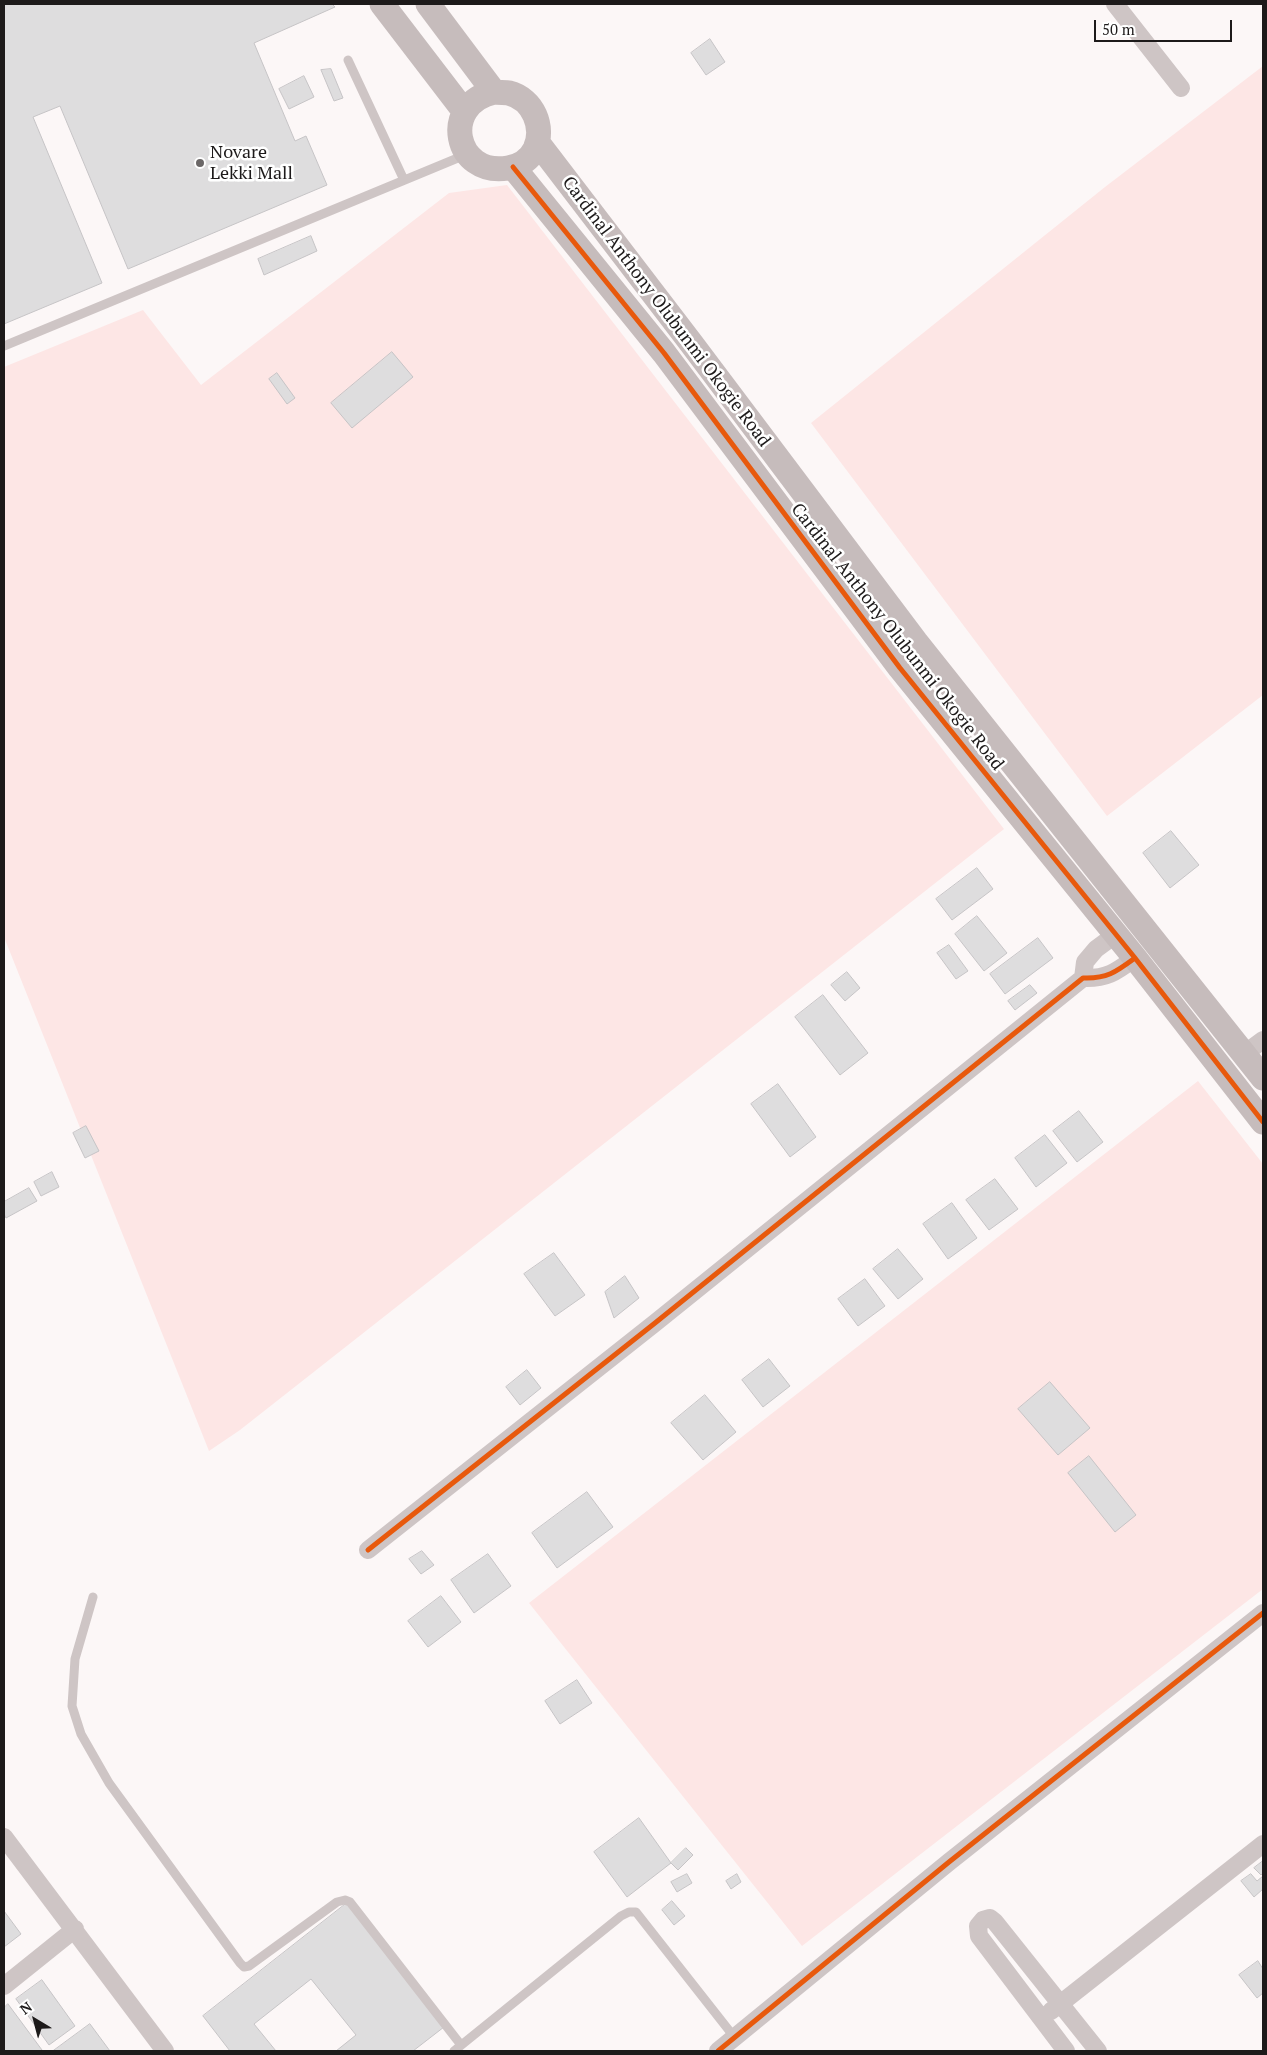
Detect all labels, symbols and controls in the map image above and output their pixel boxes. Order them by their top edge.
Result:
scale bar [1097,10,1234,42]
text: 50 m [1102,19,1135,39]
place label: Novare Lekki Mall [210,142,293,184]
marker: Novare Lekki Mall [194,157,206,169]
street label: Cardinal Anthony Olubunmi Okogie Road [557,173,775,451]
street label: Cardinal Anthony Olubunmi Okogie Road [786,499,1008,775]
north arrow [10,1995,60,2045]
text: N [16,1997,36,2018]

